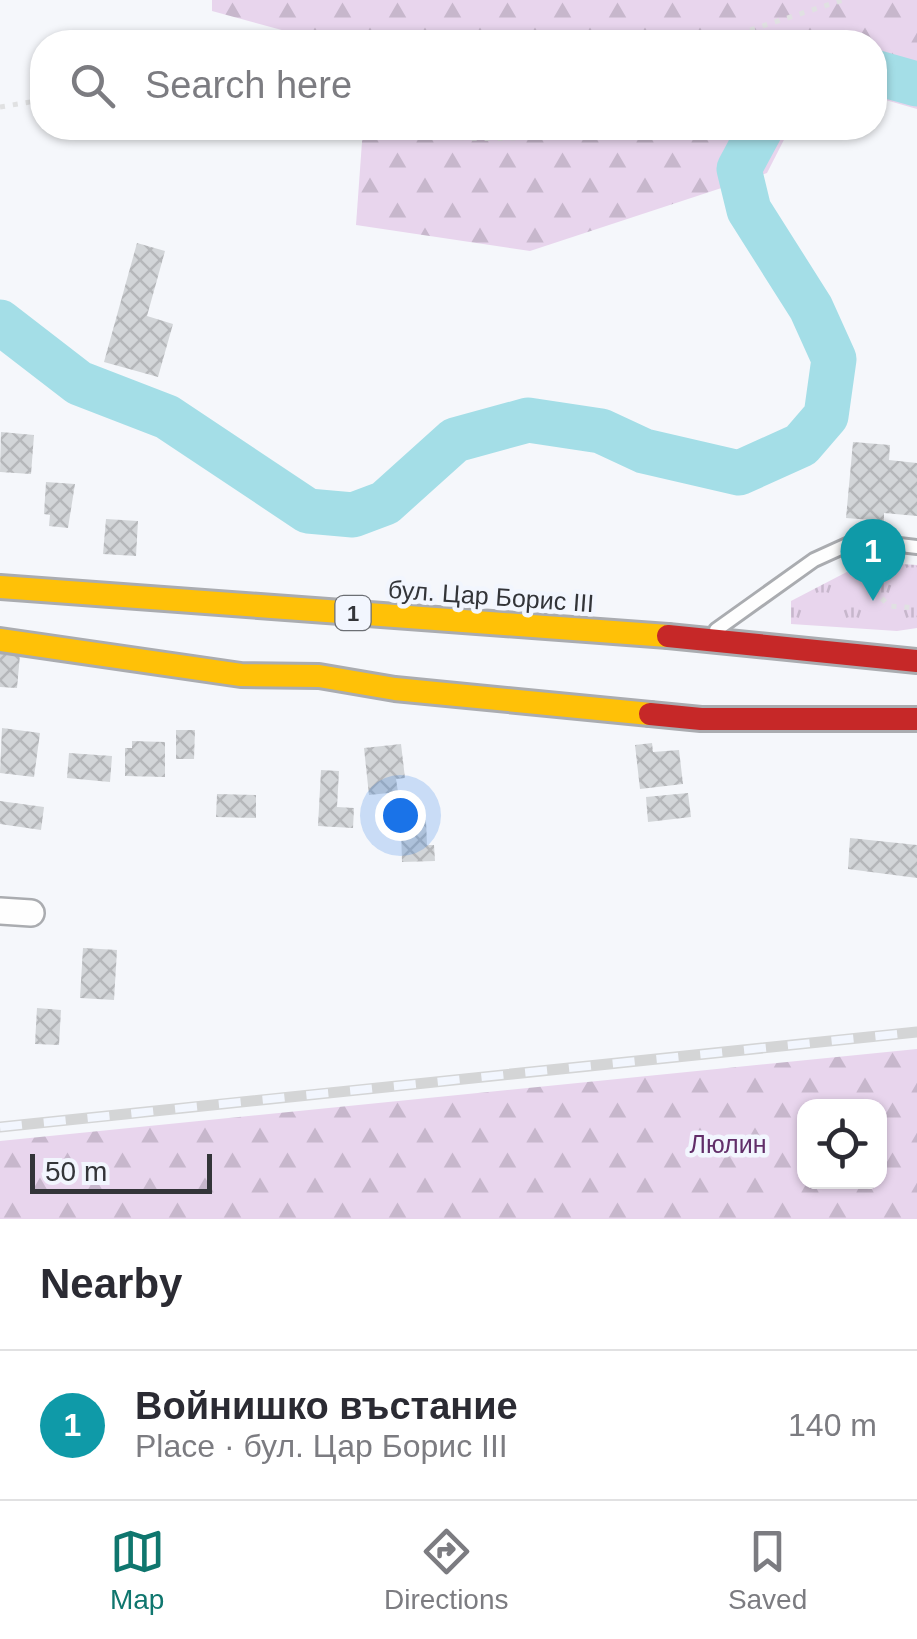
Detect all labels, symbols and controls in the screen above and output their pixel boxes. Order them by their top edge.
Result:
search box [30,30,887,140]
icon: search [65,58,120,113]
text: Search here [145,64,352,106]
pin: 1 [840,518,906,601]
street label: бул. Цар Борис III [387,575,595,617]
road number: 1 [336,596,370,630]
your location [375,790,426,841]
map controls [797,1099,887,1189]
button: locate [797,1099,887,1189]
park label: Люлин [690,1130,766,1158]
scale bar [30,1149,212,1194]
text: 50 m [45,1156,107,1187]
text: Nearby [40,1260,182,1307]
text: Войнишко въстание [135,1385,518,1427]
text: 1 [64,1407,81,1443]
text: 140 m [788,1407,877,1443]
text: Place · бул. Цар Борис III [135,1428,508,1464]
tab: Map [110,1524,165,1616]
tab: Directions [384,1524,509,1616]
tab: Saved [728,1524,807,1616]

